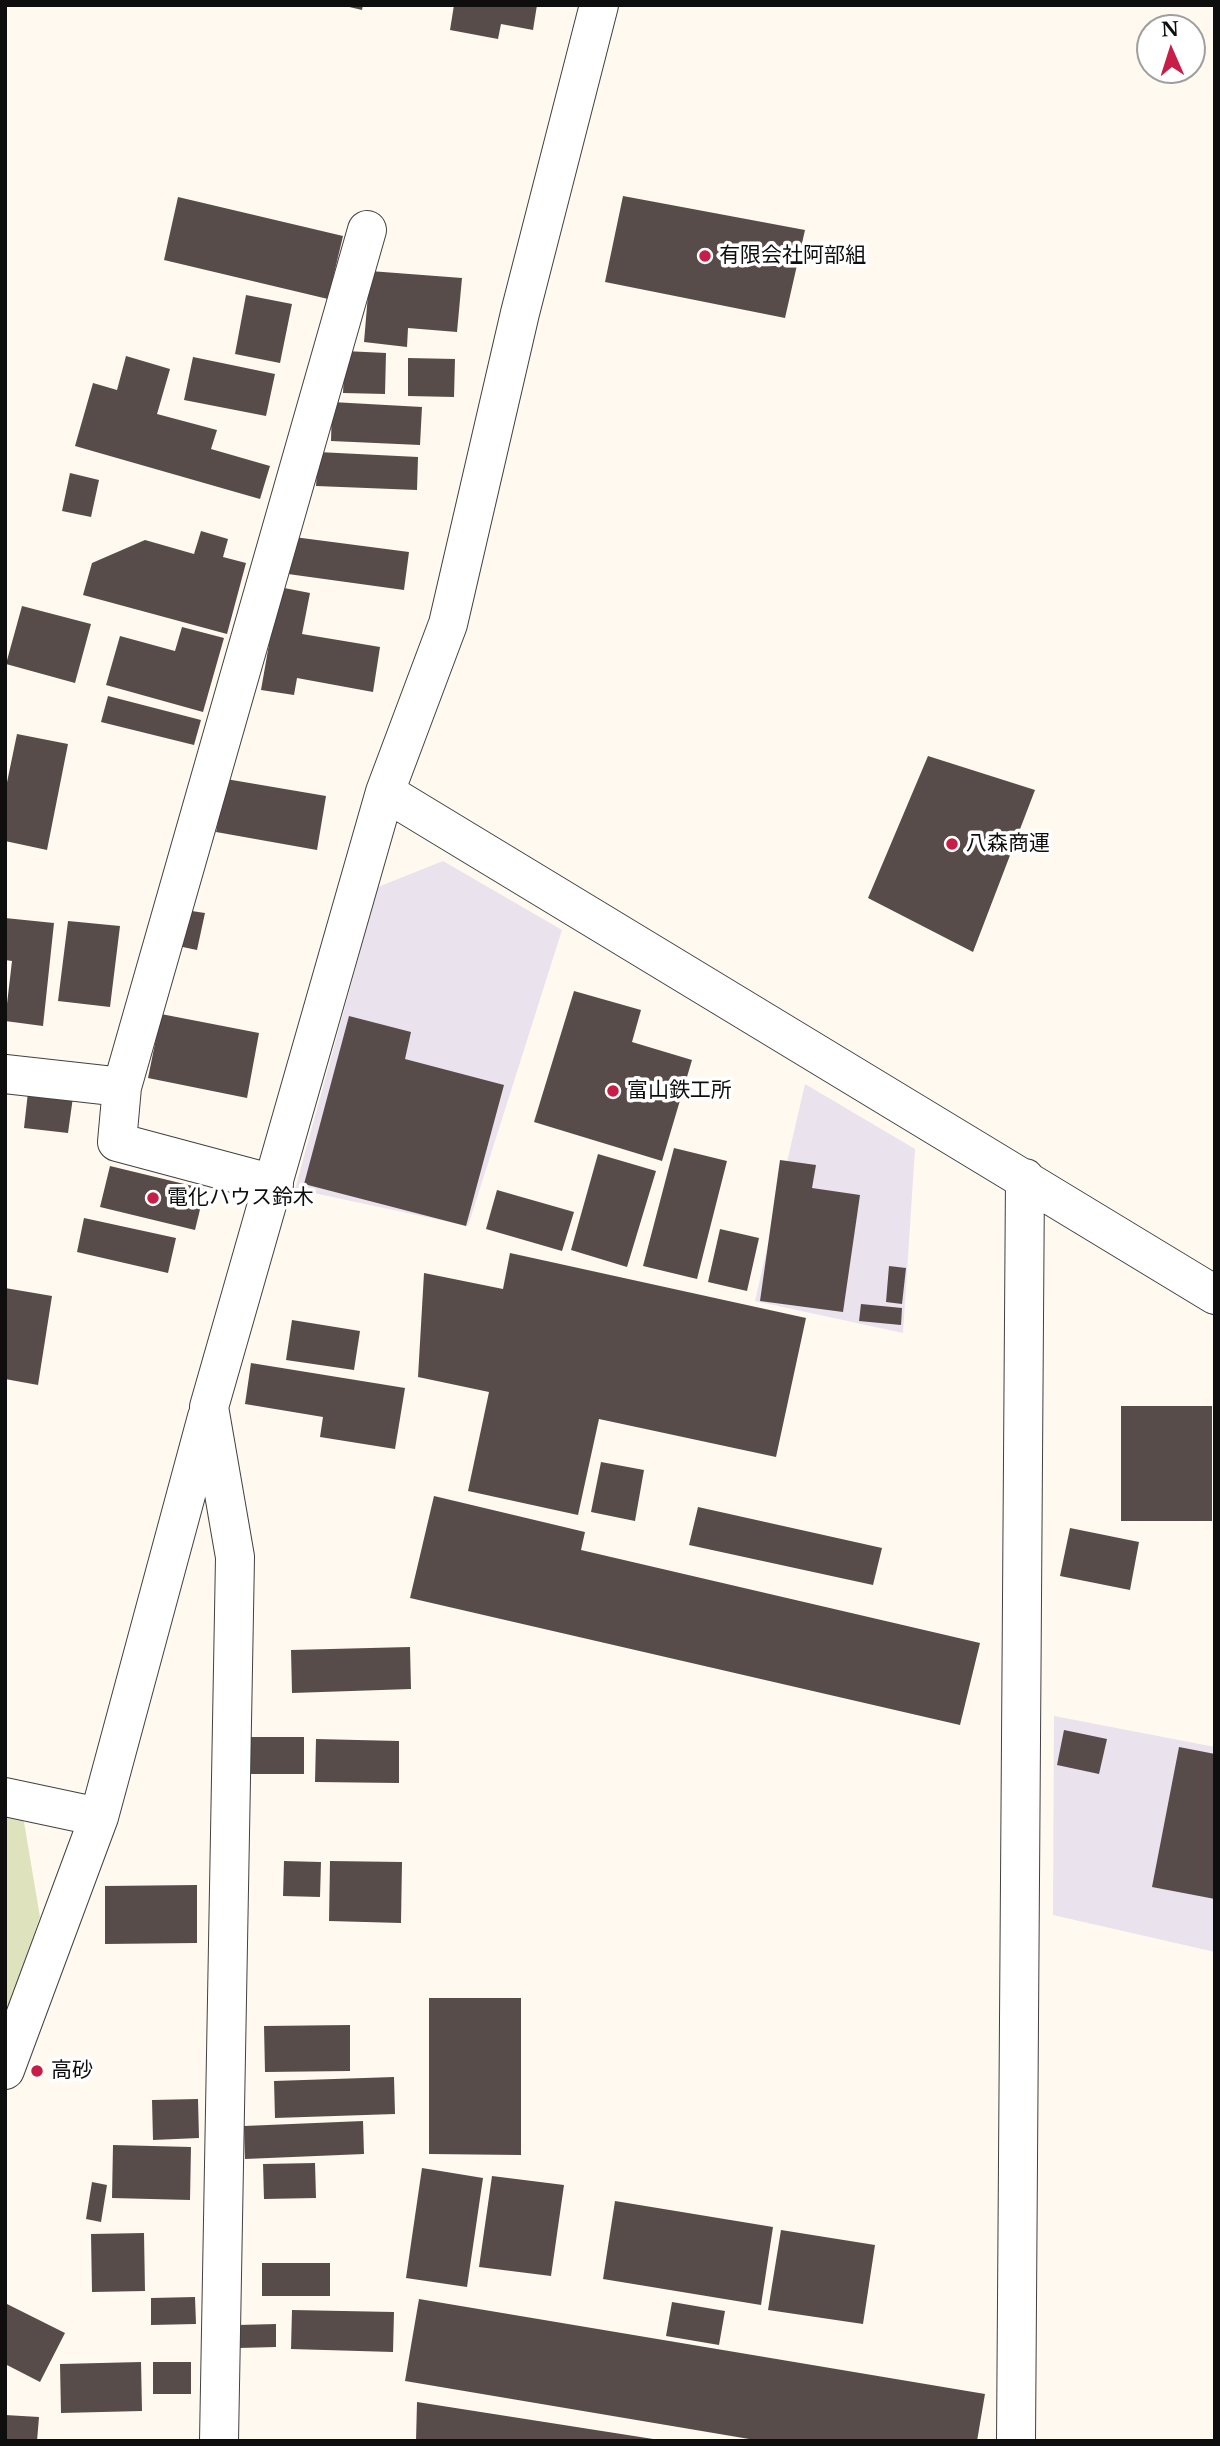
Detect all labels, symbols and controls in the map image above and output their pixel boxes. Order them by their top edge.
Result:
north arrow [1136,14,1206,84]
text: N [1160,18,1180,41]
place label: 有限会社阿部組 [719,243,866,269]
marker: 有限会社阿部組 [697,248,713,264]
place label: 八森商運 [966,831,1050,857]
marker: 八森商運 [944,836,960,852]
place label: 富山鉄工所 [627,1078,732,1104]
marker: 富山鉄工所 [605,1083,621,1099]
place label: 電化ハウス鈴木 [167,1185,314,1211]
marker: 電化ハウス鈴木 [145,1190,161,1206]
place label: 高砂 [51,2058,93,2084]
marker: 高砂 [29,2063,45,2079]

